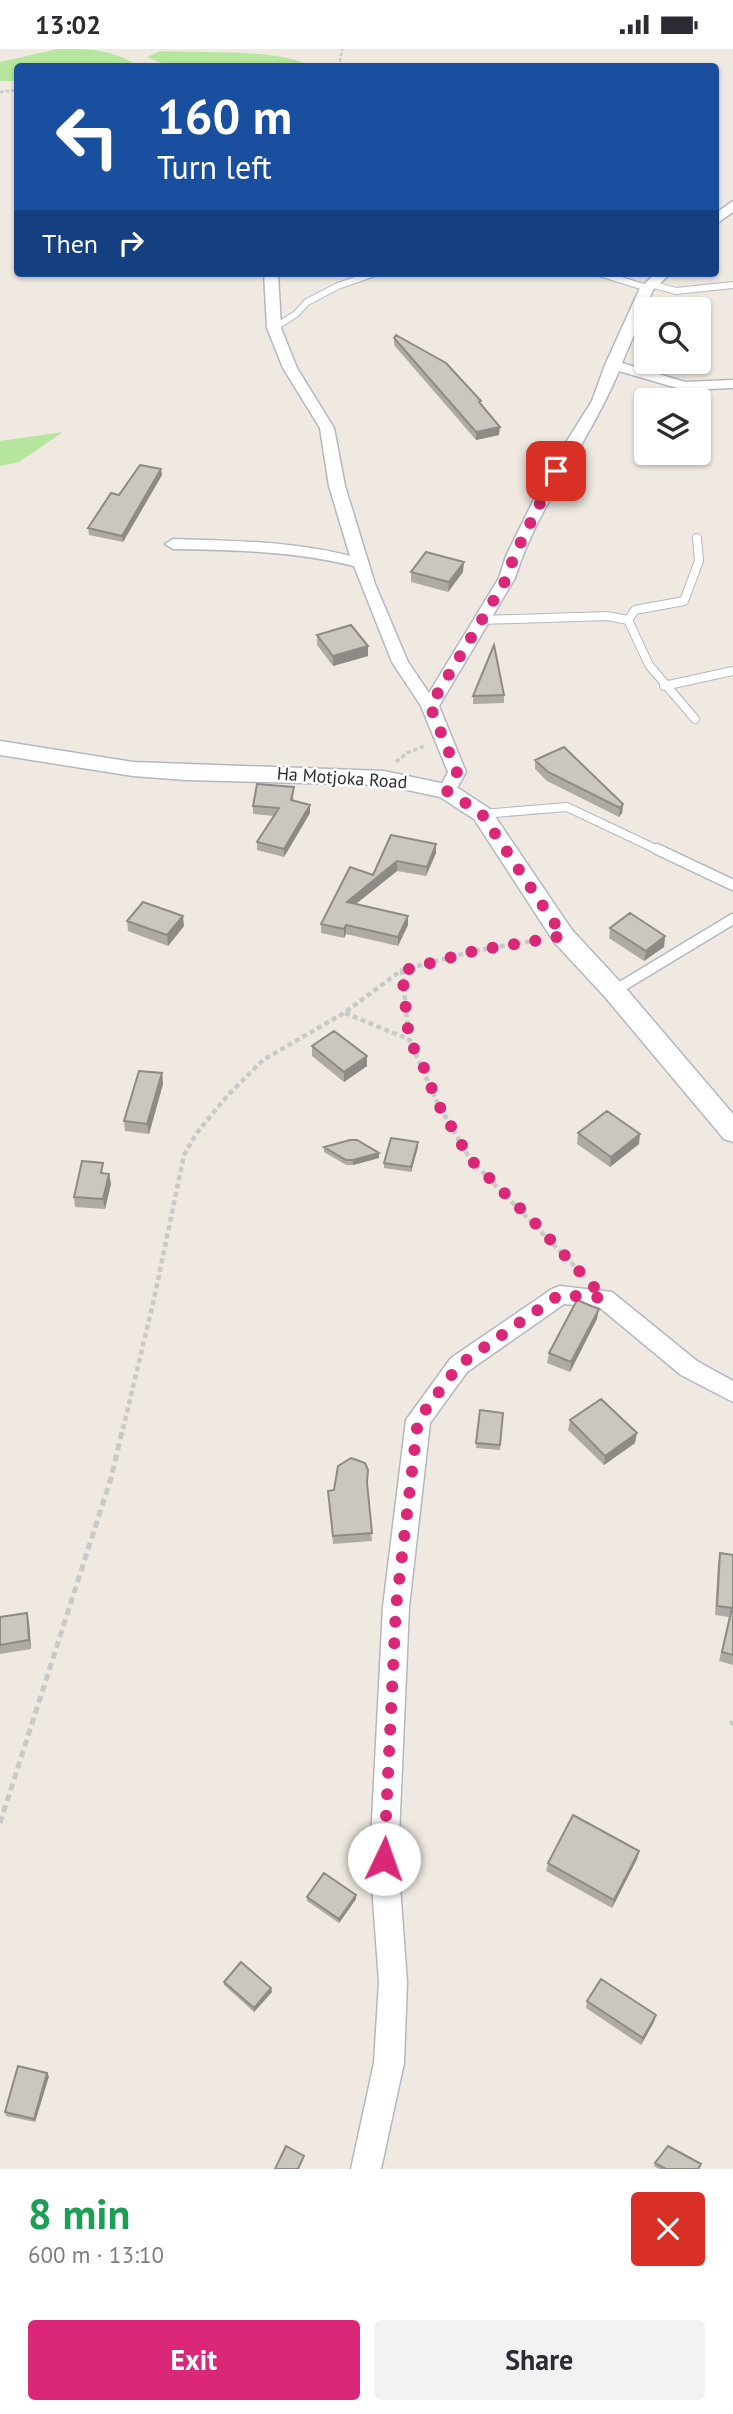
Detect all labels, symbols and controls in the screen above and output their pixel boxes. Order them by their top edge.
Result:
text: 13:02 [35,8,101,41]
text: 160 m [157,84,292,148]
icon: left [42,91,133,182]
text: Turn left [157,146,272,188]
icon: right [112,224,150,262]
text: Then [42,227,98,260]
map controls [634,297,711,465]
button: search [634,297,711,374]
button: layers [634,388,711,465]
pin [526,441,586,501]
icon: arrive [537,452,575,490]
street label: Ha Motjoka Road [276,761,408,794]
position arrow [347,1822,421,1896]
text: 8 min [28,2186,130,2241]
button: close [631,2192,705,2266]
text: 600 m · 13:10 [28,2240,164,2269]
button: Exit [28,2320,360,2400]
button: Share [374,2320,705,2400]

